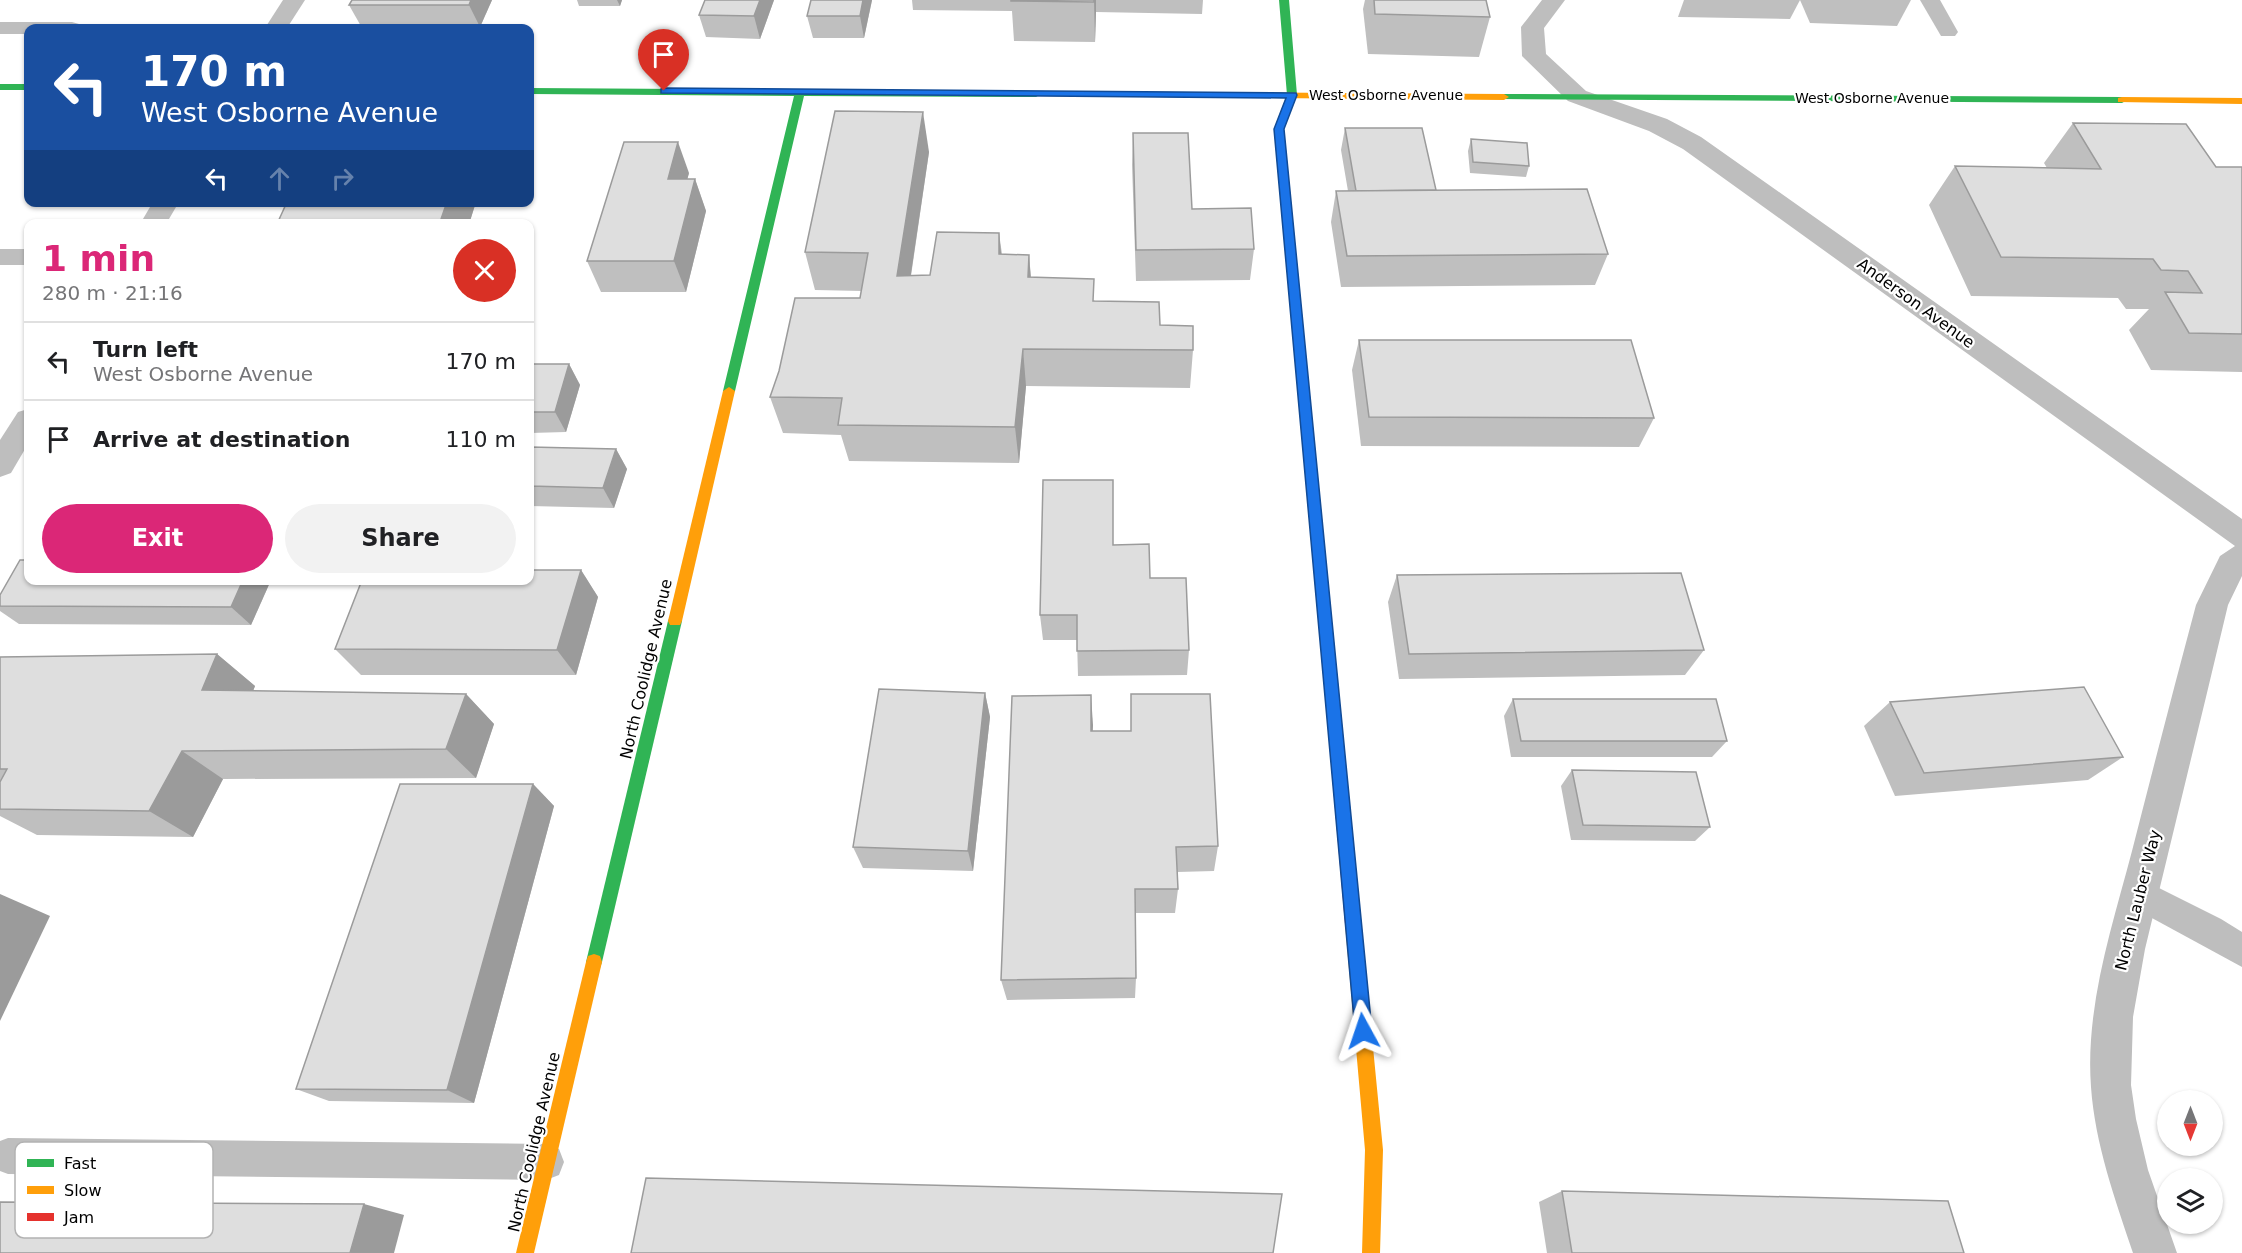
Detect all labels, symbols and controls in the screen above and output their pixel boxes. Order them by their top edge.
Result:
pin [638,29,689,91]
icon: arrive [647,38,680,71]
text: 170 m [141,47,287,96]
icon: left [42,48,120,126]
street label: West Osborne Avenue [1309,87,1463,103]
street label: West Osborne Avenue [1795,90,1949,106]
text: West Osborne Avenue [141,97,438,128]
icon: left [200,162,233,195]
icon: ahead [263,162,296,195]
icon: right [326,162,359,195]
text: 1 min [42,238,155,279]
button: close [453,239,516,302]
street label: Anderson Avenue [1854,254,1978,352]
text: 280 m · 21:16 [42,281,183,305]
text: Turn left [93,337,198,362]
icon: left [42,345,75,378]
text: 170 m [446,349,516,374]
text: West Osborne Avenue [93,362,313,386]
icon: arrive [42,423,75,456]
text: Arrive at destination [93,427,350,452]
text: 110 m [446,427,516,452]
button: Exit [42,504,273,573]
button: Share [285,504,516,573]
street label: North Coolidge Avenue [616,577,676,761]
street label: North Lauber Way [2111,828,2165,972]
position arrow [1331,999,1395,1063]
street label: North Coolidge Avenue [504,1050,564,1234]
north arrow [2157,1090,2223,1156]
map controls [2157,1090,2223,1234]
legend [15,1142,213,1238]
text: Fast [64,1154,96,1173]
button: layers [2157,1168,2223,1234]
text: Slow [64,1181,101,1200]
text: Jam [63,1208,94,1227]

